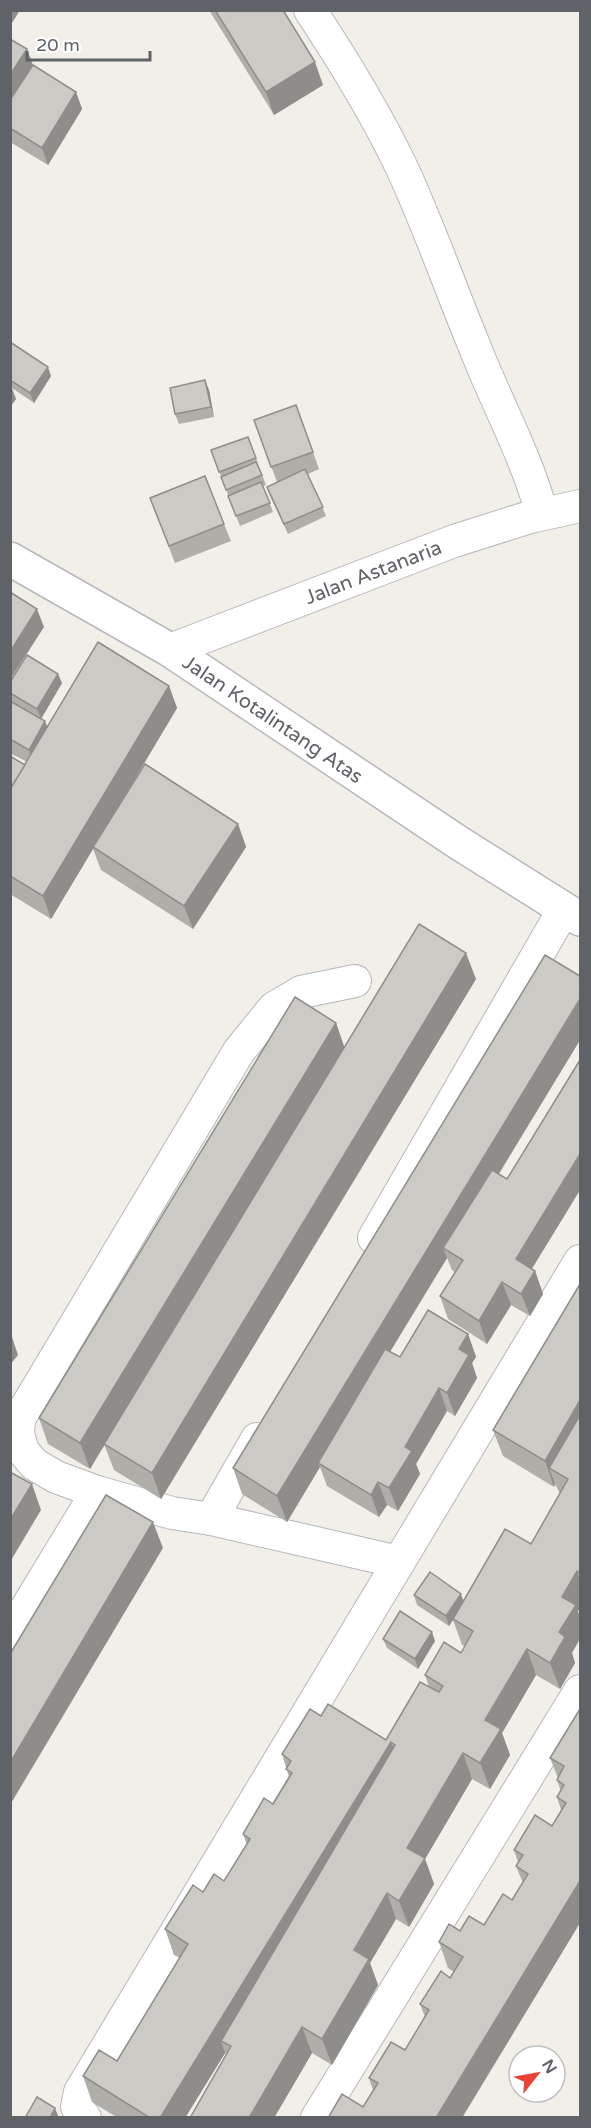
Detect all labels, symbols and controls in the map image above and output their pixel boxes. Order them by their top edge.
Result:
scale bar [27,24,150,62]
text: 20 m [36,34,80,56]
street label: Jalan Astanaria [301,536,445,610]
street label: Jalan Kotalintang Atas [178,651,367,789]
north arrow [507,2044,567,2104]
text: N [537,2056,561,2077]

